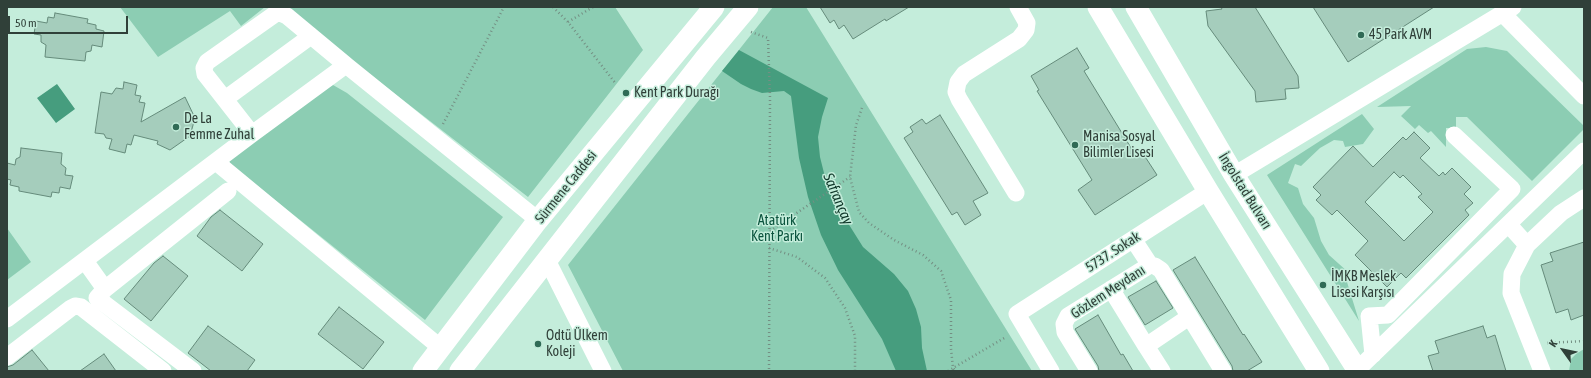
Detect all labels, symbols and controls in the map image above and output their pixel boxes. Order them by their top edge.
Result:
scale bar [10,8,130,34]
text: 50 m [15,16,37,30]
place label: 45 Park AVM [1369,27,1432,43]
marker: 45 Park AVM [1356,30,1366,40]
place label: Kent Park Durağı [634,85,719,101]
marker: Kent Park Durağı [621,88,631,98]
place label: De La Femme Zuhal [184,111,254,144]
marker: De La Femme Zuhal [171,122,181,132]
place label: Manisa Sosyal Bilimler Lisesi [1083,129,1156,162]
marker: Manisa Sosyal Bilimler Lisesi [1070,140,1080,150]
street label: Sürmene Caddesi [532,147,600,227]
street label: İngolstad Bulvarı [1215,150,1275,232]
water label: Safrançay [819,170,857,228]
park label: Atatürk Kent Parkı [751,213,803,246]
street label: 5737. Sokak [1082,228,1144,276]
street label: Gözlem Meydanı [1068,262,1148,322]
place label: İMKB Meslek Lisesi Karşısı [1331,269,1396,302]
marker: İMKB Meslek Lisesi Karşısı [1318,280,1328,290]
place label: Odtü Ülkem Koleji [546,328,608,360]
north arrow [1543,330,1583,370]
text: K [1546,338,1559,349]
marker: Odtü Ülkem Koleji [533,339,543,349]

